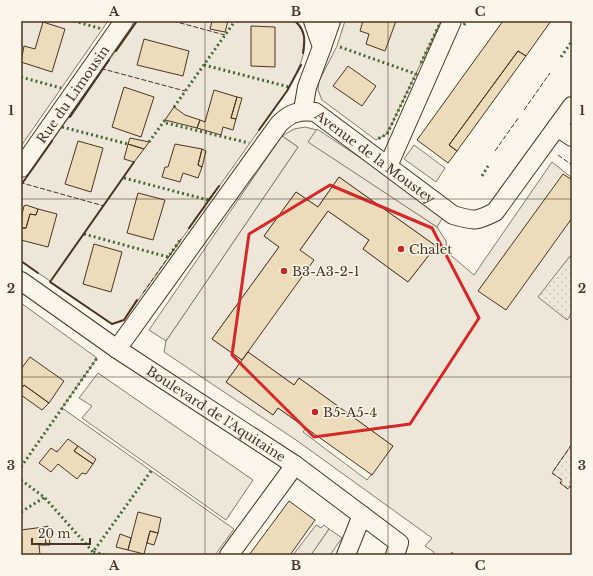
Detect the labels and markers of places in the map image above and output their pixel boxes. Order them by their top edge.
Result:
place label: Chalet [409,241,452,258]
marker: Chalet [396,244,406,254]
place label: B3-A3-2-1 [292,263,360,280]
marker: B3-A3-2-1 [279,266,289,276]
place label: B5-A5-4 [323,404,377,421]
marker: B5-A5-4 [310,407,320,417]

